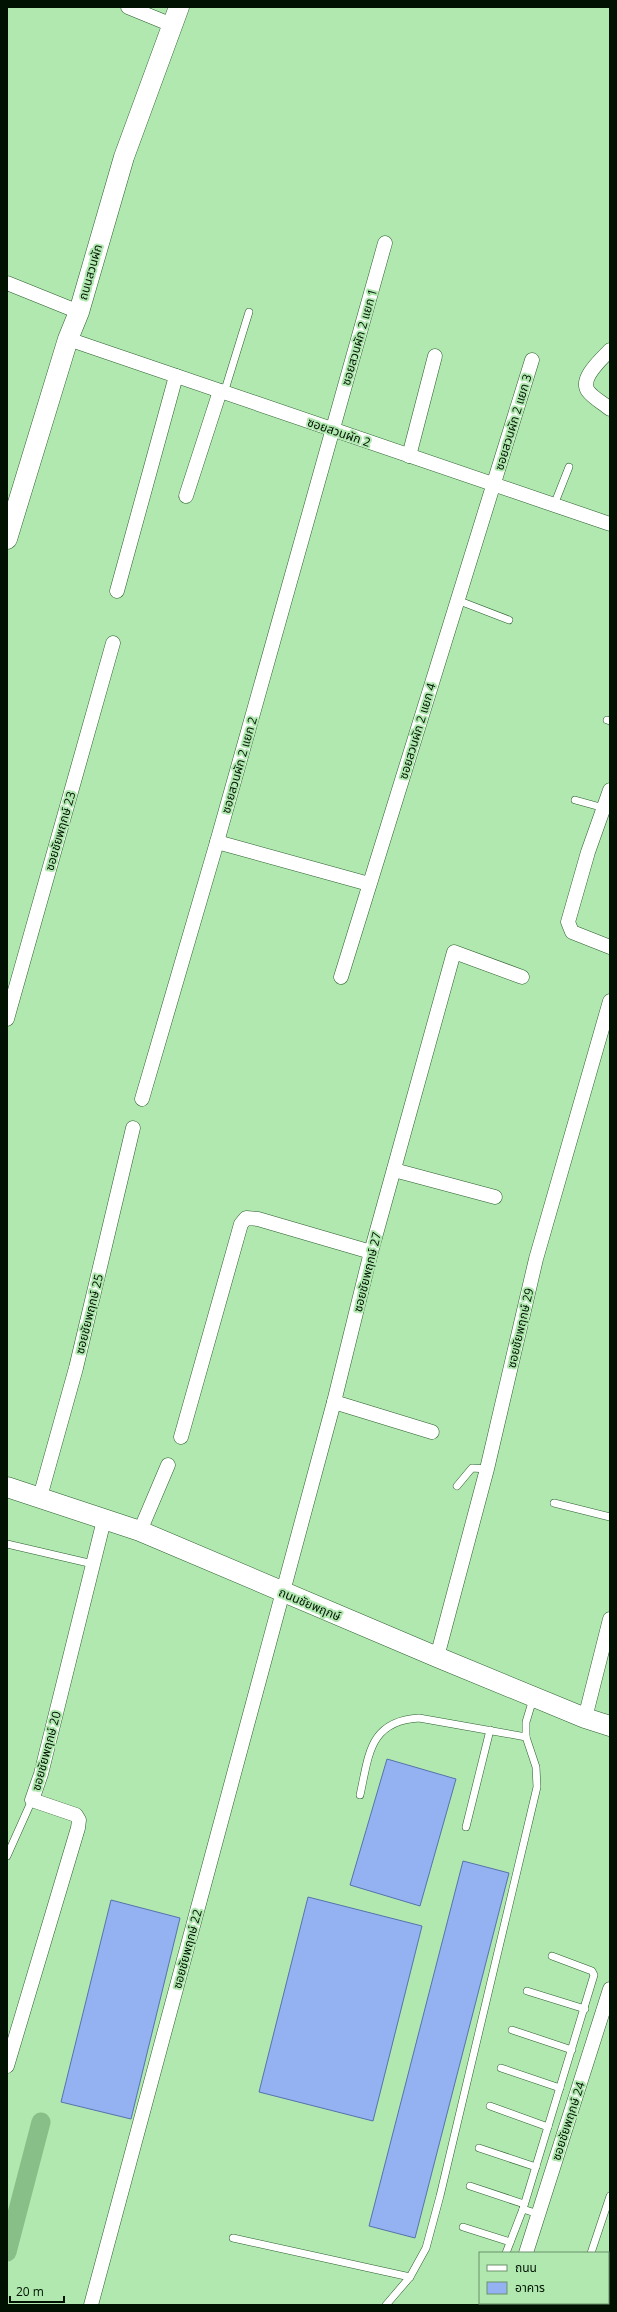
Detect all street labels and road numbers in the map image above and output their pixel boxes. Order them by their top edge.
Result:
street label: ถนนสวนผัก [74,242,106,302]
street label: ซอยสวนผัก 2 แยก 1 [337,287,381,387]
street label: ซอยสวนผัก 2 แยก 3 [490,372,536,472]
street label: ซอยสวนผัก 2 [305,413,373,451]
street label: ซอยสวนผัก 2 แยก 4 [394,681,440,781]
street label: ซอยสวนผัก 2 แยก 2 [217,715,261,815]
street label: ซอยชัยพฤกษ์ 23 [41,789,79,873]
street label: ซอยชัยพฤกษ์ 27 [349,1230,385,1314]
street label: ซอยชัยพฤกษ์ 25 [71,1272,107,1356]
street label: ซอยชัยพฤกษ์ 29 [503,1286,538,1370]
street label: ถนนชัยพฤกษ์ [276,1583,344,1625]
street label: ซอยชัยพฤกษ์ 20 [27,1709,65,1793]
street label: ซอยชัยพฤกษ์ 22 [168,1907,206,1991]
street label: ซอยชัยพฤกษ์ 24 [547,2079,589,2162]

